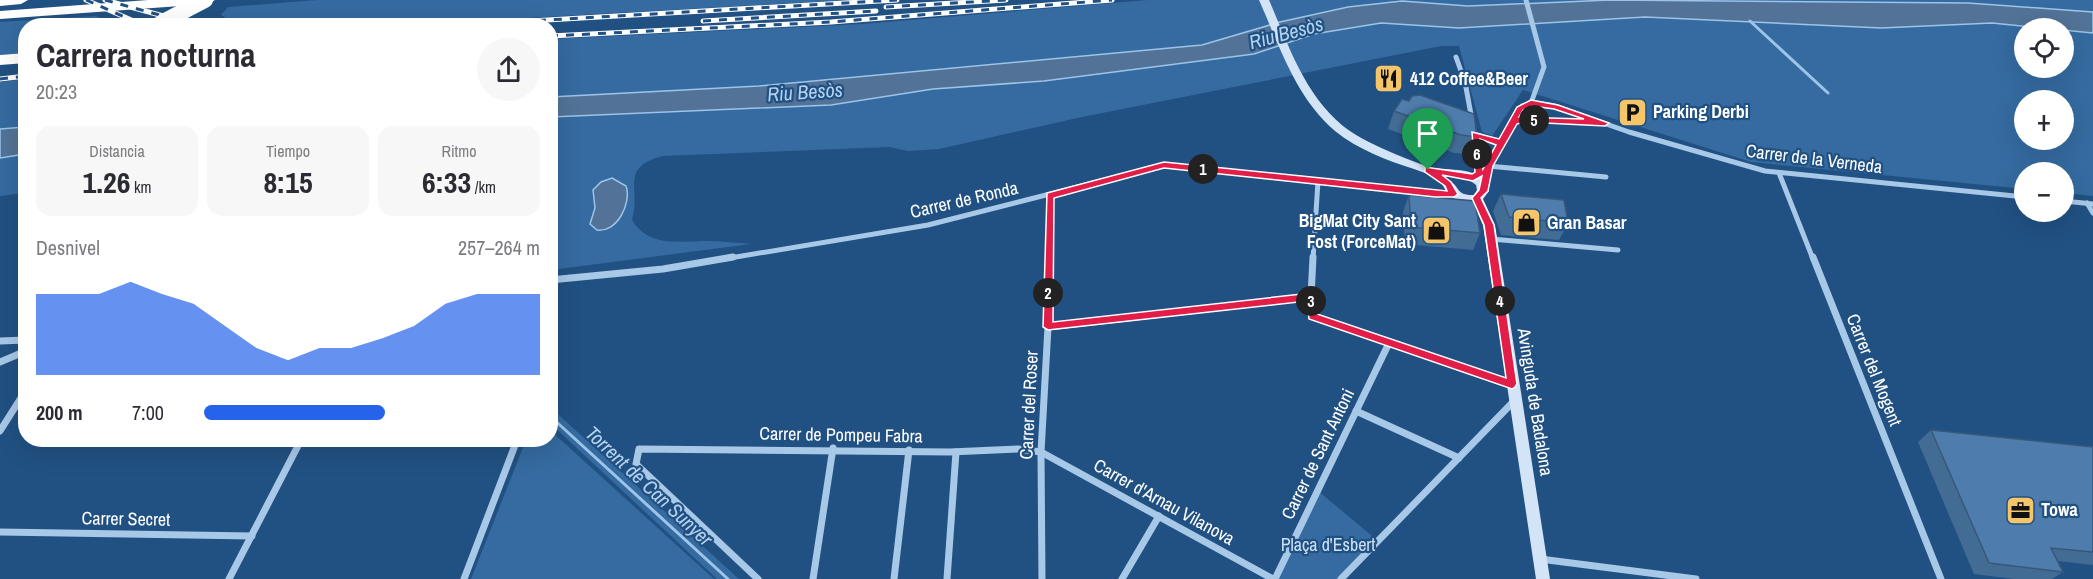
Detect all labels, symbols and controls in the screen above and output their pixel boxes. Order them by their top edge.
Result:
water label: Riu Besòs [1246,10,1326,55]
map controls [2014,18,2074,222]
button: locate [2014,18,2074,78]
text: Carrera nocturna [36,33,256,77]
button: share [477,38,540,101]
restaurant icon: 412 Coffee&Beer [1373,63,1405,95]
place label: 412 Coffee&Beer [1410,66,1528,91]
water label: Riu Besòs [766,75,844,108]
text: 20:23 [36,78,77,105]
button: + [2014,90,2074,150]
parking icon: Parking Derbi [1616,96,1648,128]
place label: Parking Derbi [1653,99,1749,124]
pin: 5 [1519,105,1549,135]
pin [1402,108,1453,170]
text: 5 [1530,109,1538,131]
icon: arrive [1411,117,1444,150]
street label: Carrer de la Verneda [1745,138,1884,179]
pin: 6 [1462,139,1492,169]
text: Distancia [89,140,145,162]
text: Tiempo [266,140,310,162]
text: Ritmo [442,140,477,162]
text: 6 [1473,143,1481,165]
pin: 1 [1188,154,1218,184]
text: 1 [1199,158,1207,180]
text: 1.26 [82,162,130,202]
text: 8:15 [263,162,313,202]
text: 6:33 [422,162,471,202]
button: − [2014,162,2074,222]
street label: Carrer de Ronda [908,175,1020,224]
text: km [130,176,152,198]
text: /km [471,176,496,198]
shop icon: Gran Basar [1510,207,1542,239]
place label: BigMat City Sant Fost (ForceMat) [1299,208,1416,254]
place label: Gran Basar [1547,210,1627,235]
shop icon: BigMat City Sant Fost (ForceMat) [1421,215,1453,247]
text: Desnivel [36,234,100,261]
text: 257–264 m [458,234,540,261]
pin: 2 [1033,278,1063,308]
text: 2 [1044,282,1052,304]
pin: 3 [1296,286,1326,316]
pin: 4 [1485,286,1515,316]
text: 3 [1307,290,1315,312]
text: 4 [1496,290,1504,312]
street label: Carrer del Mogent [1841,310,1908,430]
street label: Avinguda de Badalona [1511,325,1560,478]
street label: Carrer del Roser [1013,350,1044,460]
street label: Carrer de Sant Antoni [1275,384,1360,523]
text: 200 m [36,399,83,426]
text: 7:00 [132,399,164,426]
water label: Torrent de Can Sunyer [580,420,719,552]
street label: Carrer de Pompeu Fabra [759,421,923,448]
street label: Carrer d'Arnau Vilanova [1089,452,1239,551]
office icon: Towa [2004,494,2036,526]
place label: Towa [2041,497,2078,522]
street label: Carrer Secret [82,505,171,532]
park label: Plaça d'Esbert [1281,532,1375,557]

